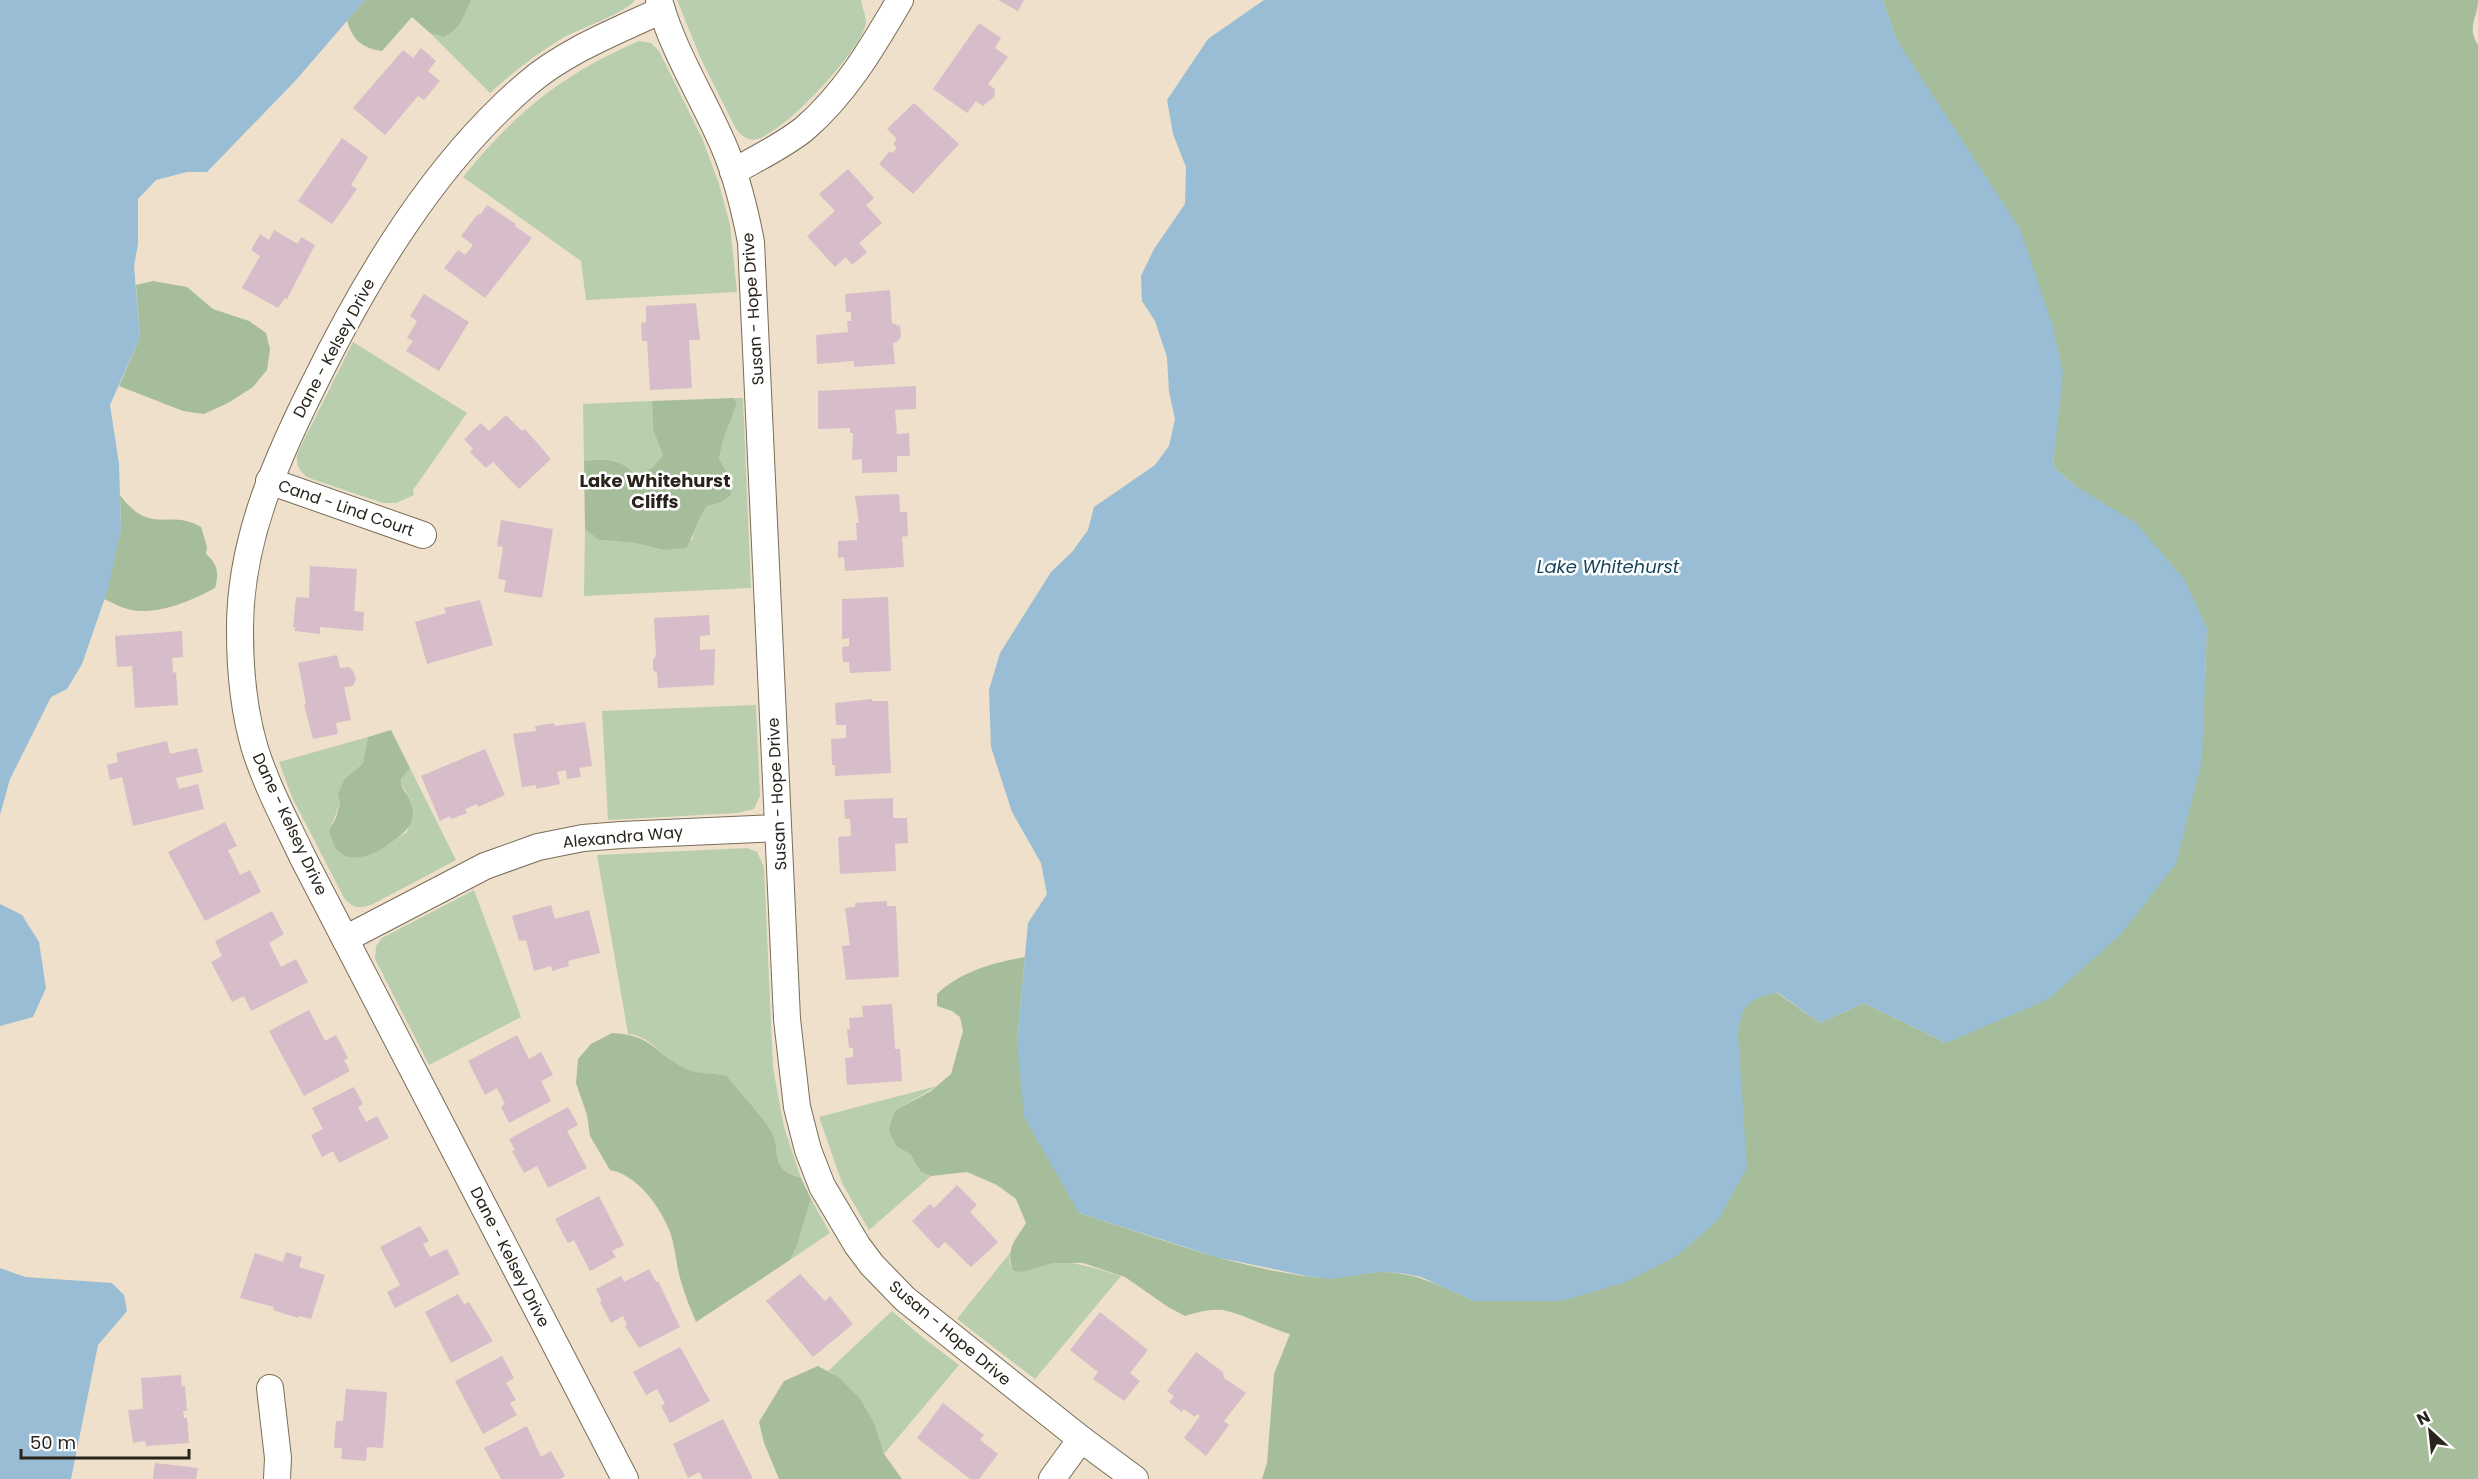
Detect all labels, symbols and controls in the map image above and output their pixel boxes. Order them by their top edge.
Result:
street label: Susan - Hope Drive [736,232,770,386]
street label: Dane - Kelsey Drive [288,274,381,422]
district label: Lake Whitehurst Cliffs [580,468,730,514]
street label: Cand - Lind Court [275,474,417,542]
water label: Lake Whitehurst [1537,554,1680,579]
street label: Susan - Hope Drive [762,717,792,871]
street label: Dane - Kelsey Drive [247,749,333,899]
street label: Alexandra Way [562,820,684,854]
street label: Dane - Kelsey Drive [465,1183,555,1331]
street label: Susan - Hope Drive [884,1275,1016,1391]
north arrow [2400,1401,2460,1461]
text: N [2413,1405,2434,1431]
scale bar [21,1422,189,1460]
text: 50 m [30,1430,76,1455]

